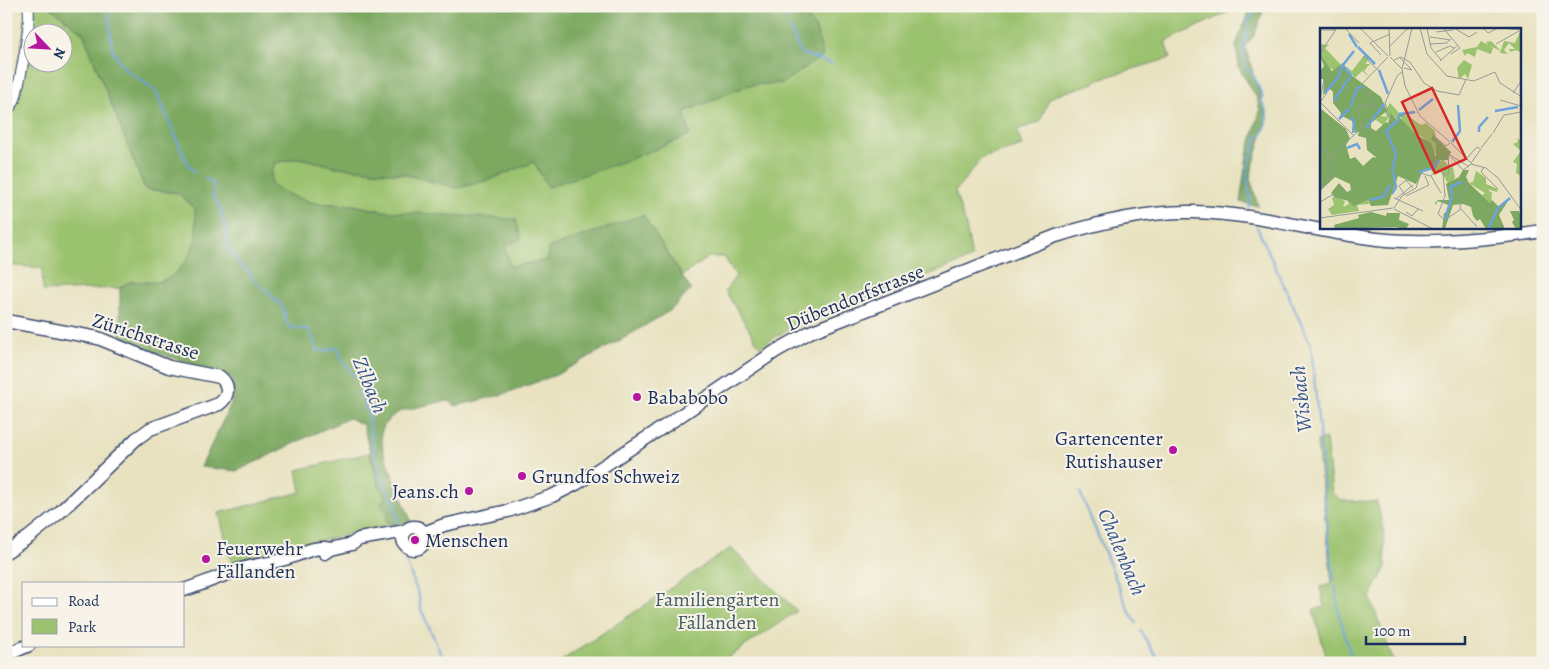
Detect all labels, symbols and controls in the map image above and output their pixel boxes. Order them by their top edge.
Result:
north arrow [22,22,72,72]
inset map [1320,28,1522,229]
text: N [49,45,70,62]
street label: Dübendorfstrasse [782,258,928,337]
street label: Zürichstrasse [89,307,203,366]
water label: Zilbach [346,352,394,418]
water label: Wisbach [1284,364,1318,434]
place label: Bababobo [647,384,728,411]
marker: Bababobo [631,391,643,403]
place label: Gartencenter Rutishauser [1055,425,1163,475]
marker: Gartencenter Rutishauser [1167,444,1179,456]
place label: Grundfos Schweiz [532,463,680,490]
marker: Grundfos Schweiz [516,470,528,482]
place label: Jeans.ch [392,478,459,505]
marker: Jeans.ch [463,485,475,497]
water label: Chalenbach [1091,504,1153,600]
place label: Menschen [425,527,509,554]
marker: Menschen [409,534,421,546]
place label: Feuerwehr Fällanden [216,535,303,585]
marker: Feuerwehr Fällanden [200,553,212,565]
legend [22,582,185,646]
park label: Familiengärten Fällanden [655,586,779,636]
text: Road [68,591,100,611]
scale bar [1366,614,1465,646]
text: Park [68,617,97,637]
text: 100 m [1374,621,1411,641]

